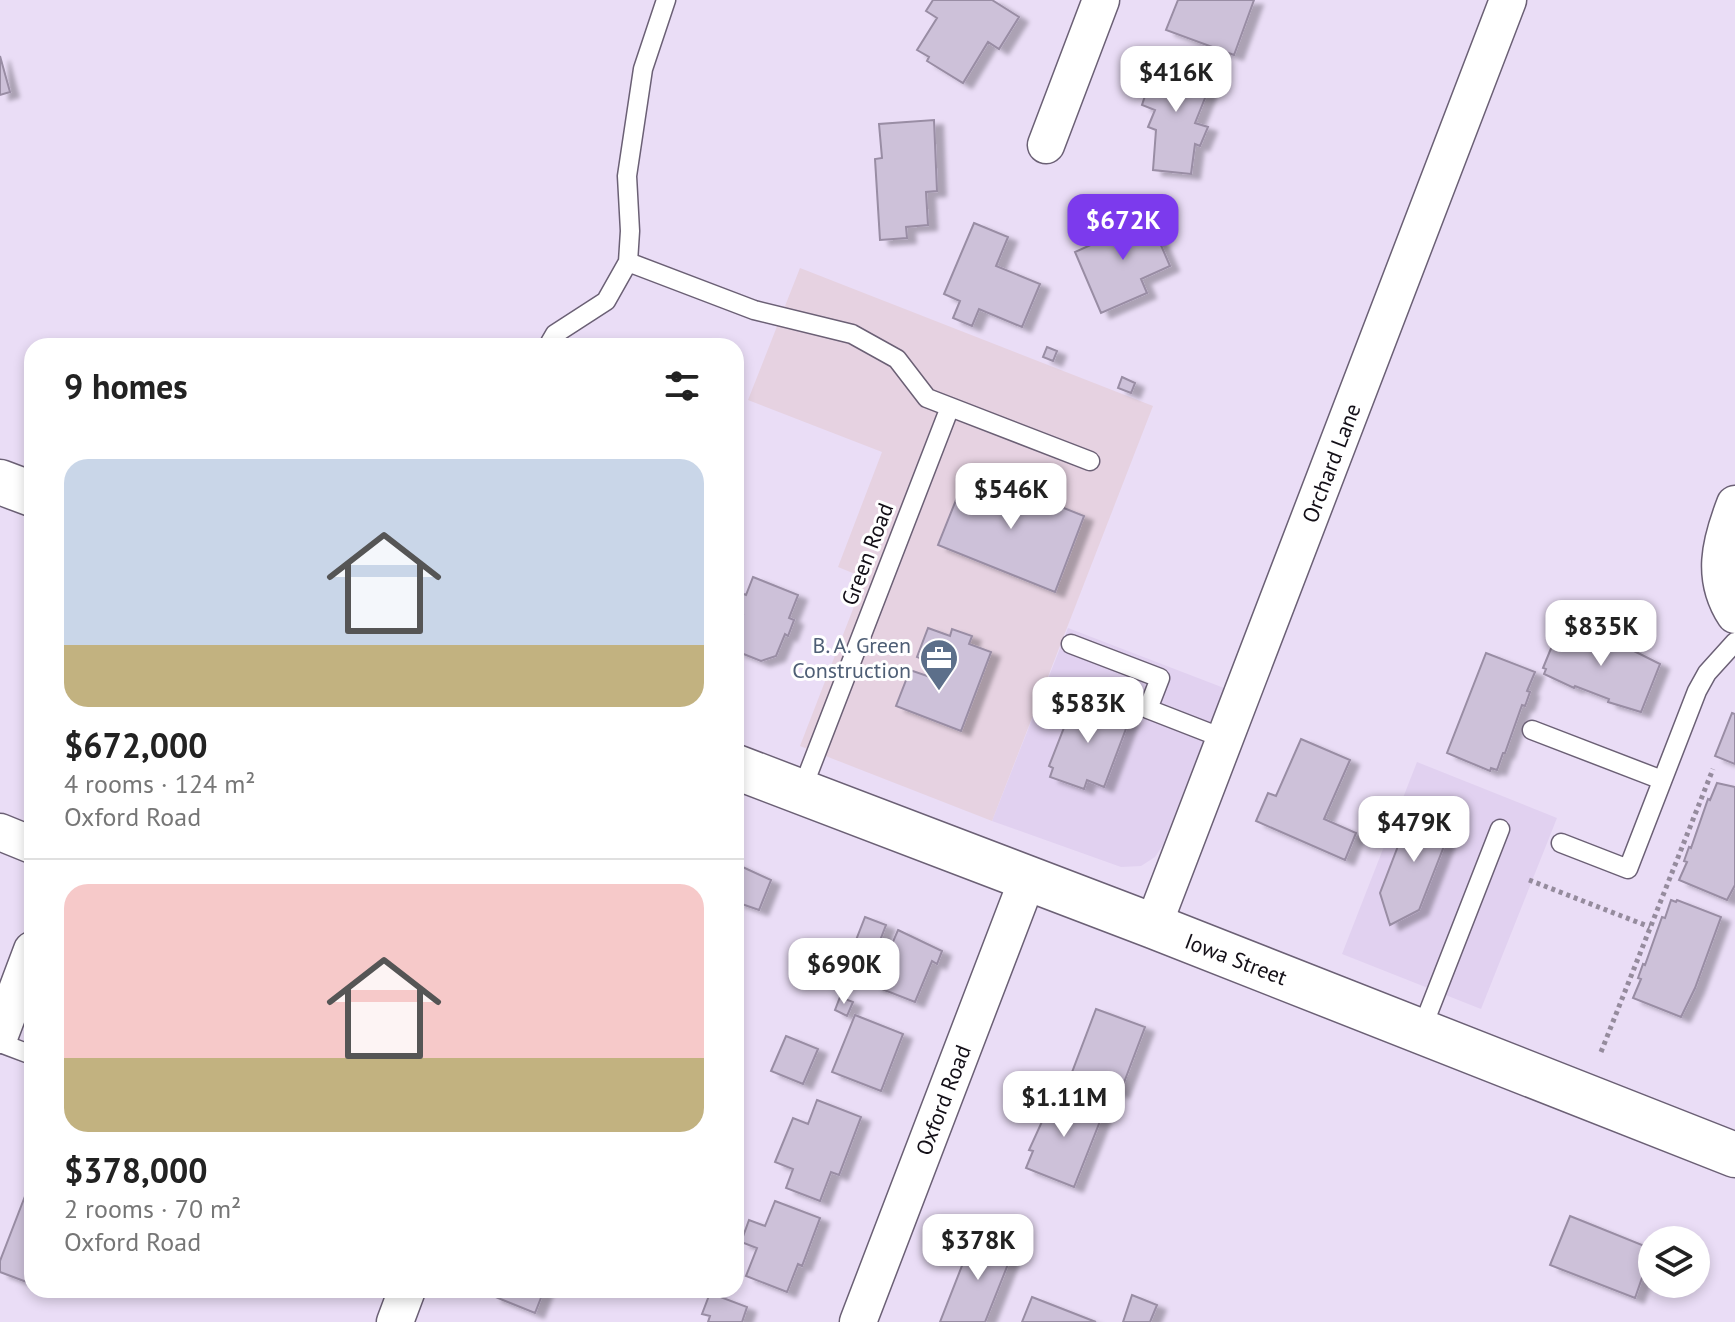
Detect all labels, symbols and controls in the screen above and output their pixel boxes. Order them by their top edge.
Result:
pin: $416K [1120,46,1232,114]
text: $416K [1138,55,1214,88]
pin: $672K [1067,194,1179,262]
text: $672K [1085,203,1161,236]
text: 9 homes [64,364,188,408]
icon: filters [660,364,704,408]
street label: Orchard Lane [1295,399,1367,527]
pin: $546K [955,463,1067,531]
text: $546K [973,472,1049,505]
street label: Green Road [835,499,899,609]
icon: home [312,511,456,655]
pin: $835K [1545,600,1657,668]
text: $835K [1563,609,1639,642]
place label: B. A. Green Construction [792,631,911,684]
office icon: B. A. Green Construction [918,637,960,692]
pin: $583K [1032,677,1144,745]
text: $583K [1050,686,1126,719]
text: $672,000 [64,723,208,767]
text: 4 rooms · 124 m² [64,767,256,800]
pin: $479K [1358,796,1470,864]
text: Oxford Road [64,800,201,833]
text: $479K [1376,805,1452,838]
street label: Iowa Street [1181,927,1292,991]
icon: home [312,936,456,1080]
pin: $690K [788,938,900,1006]
text: $690K [806,947,882,980]
street label: Oxford Road [909,1041,977,1159]
pin: $1.11M [999,1071,1129,1139]
text: $1.11M [1021,1080,1107,1113]
text: $378,000 [64,1148,208,1192]
text: 2 rooms · 70 m² [64,1192,241,1225]
pin: $378K [922,1214,1034,1282]
text: $378K [940,1223,1016,1256]
text: Oxford Road [64,1225,201,1258]
map controls [1638,1226,1710,1298]
button: layers [1638,1226,1710,1298]

